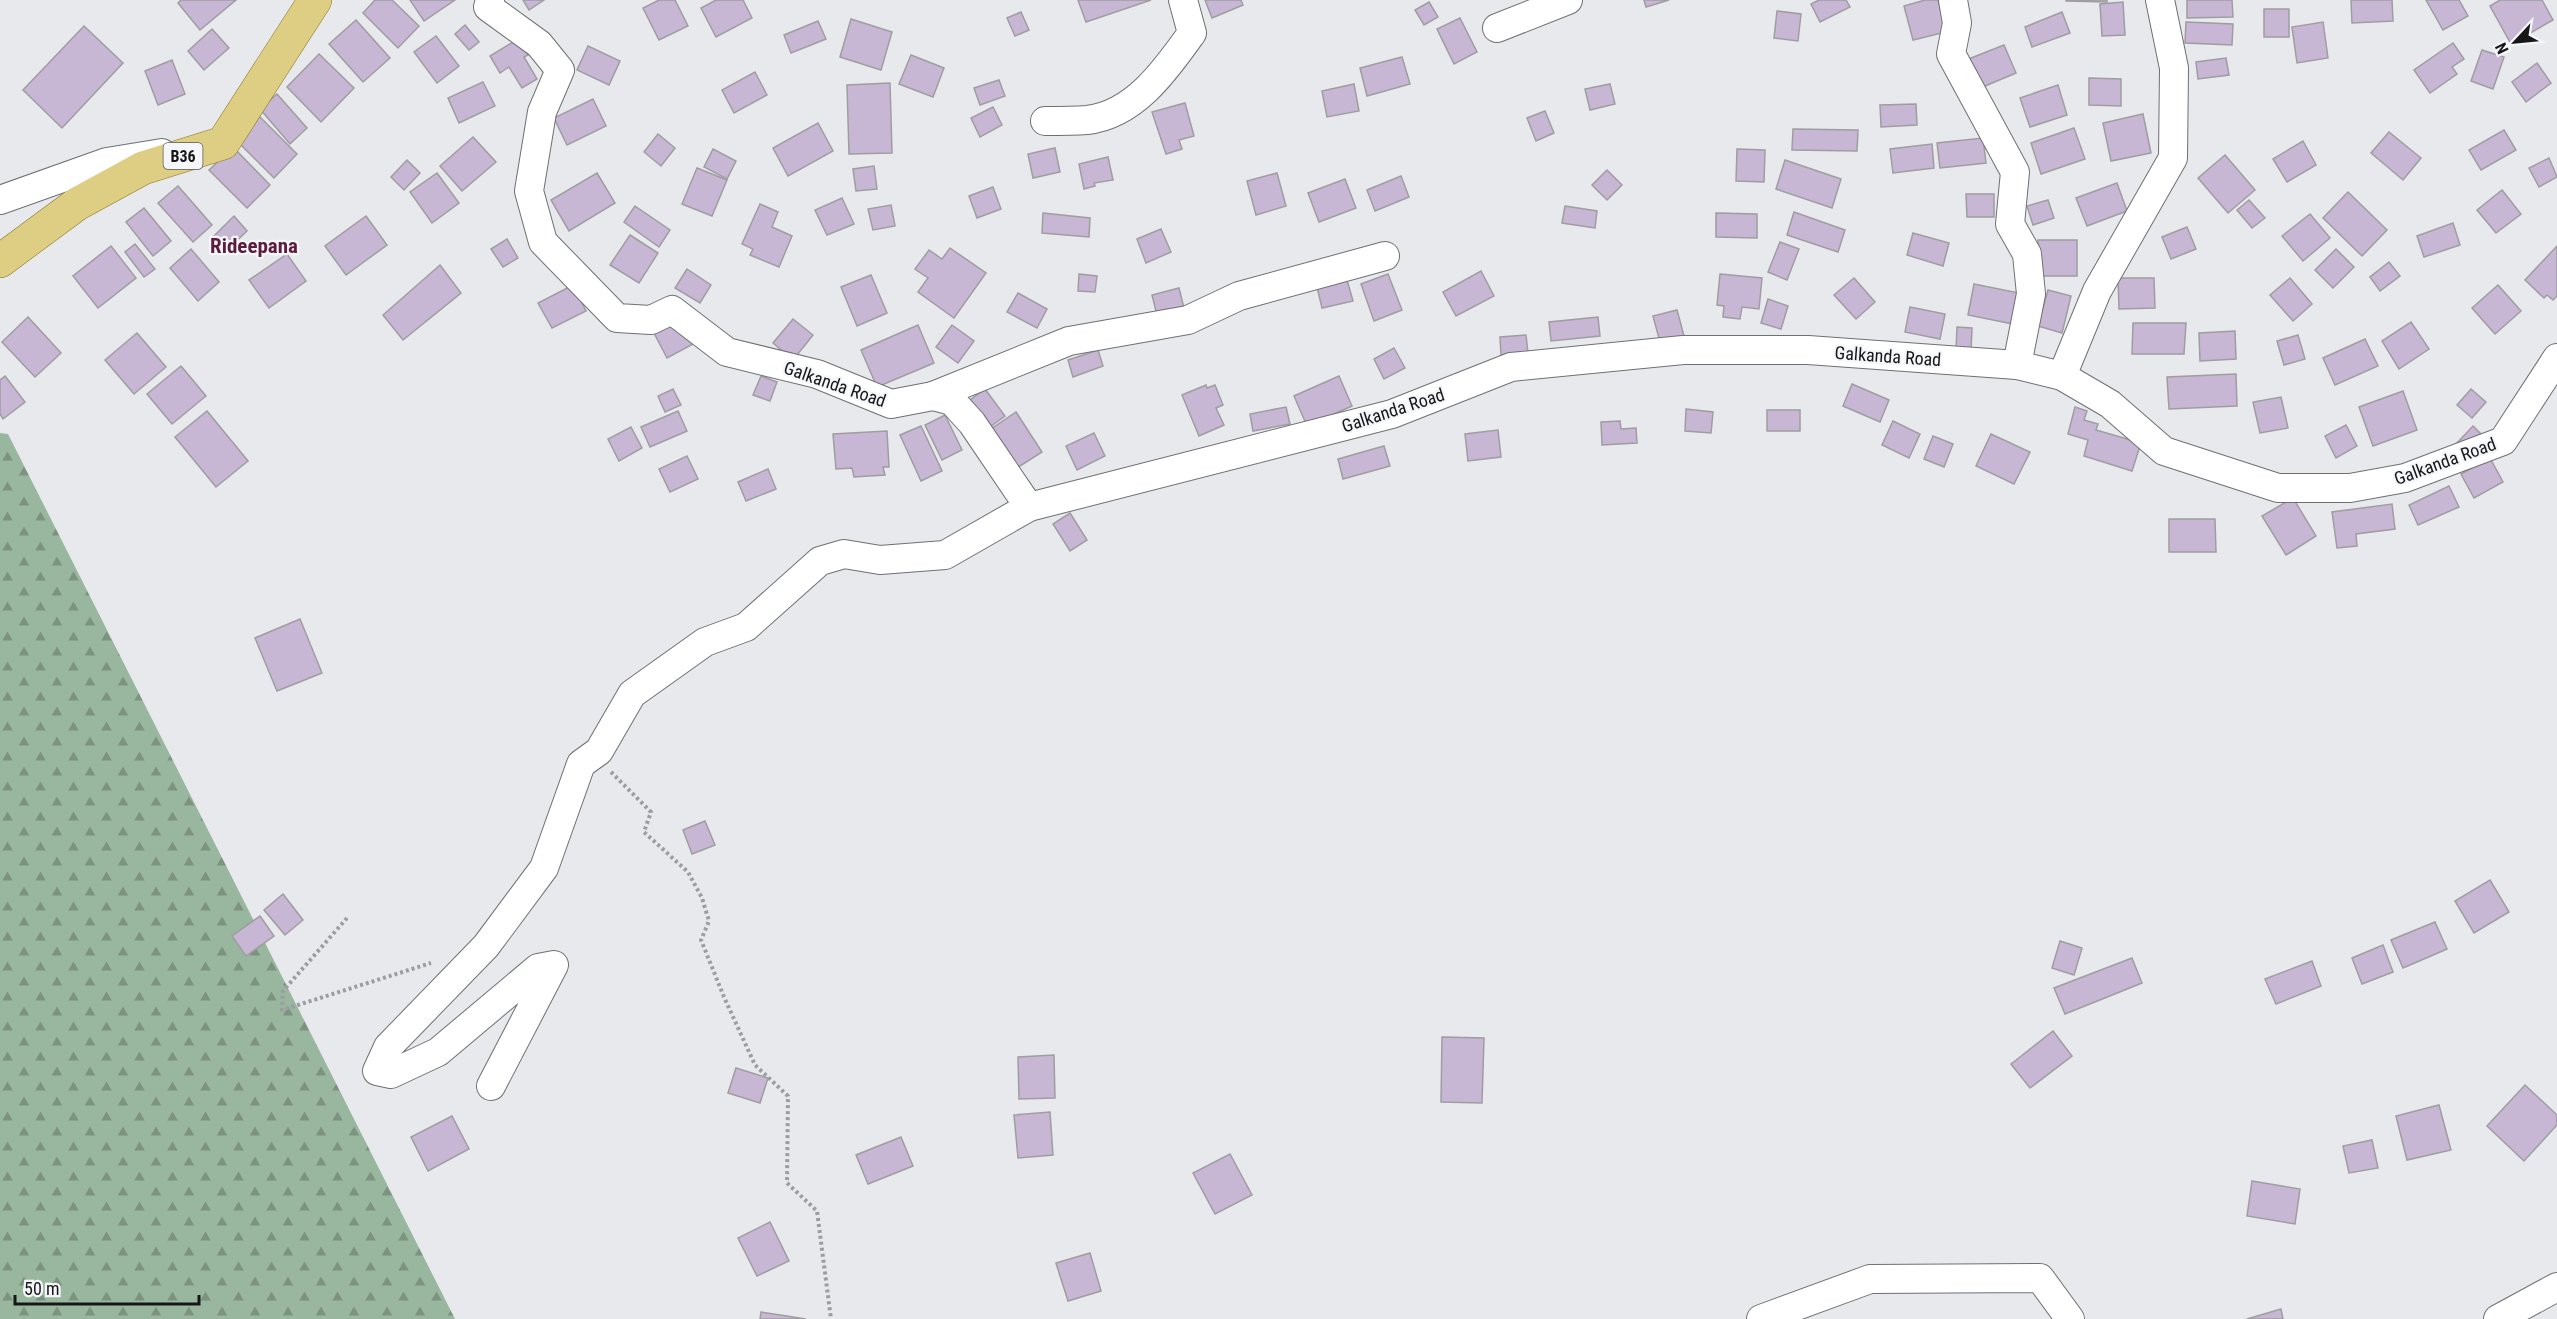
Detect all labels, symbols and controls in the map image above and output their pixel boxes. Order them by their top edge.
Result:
north arrow [2485,12,2545,72]
text: N [2491,40,2513,57]
road number: B36 [164,143,202,169]
district label: Rideepana [210,234,298,258]
street label: Galkanda Road [1834,342,1942,370]
street label: Galkanda Road [781,357,889,411]
street label: Galkanda Road [1339,384,1447,436]
street label: Galkanda Road [2391,433,2499,489]
scale bar [15,1268,200,1306]
text: 50 m [24,1278,59,1299]

